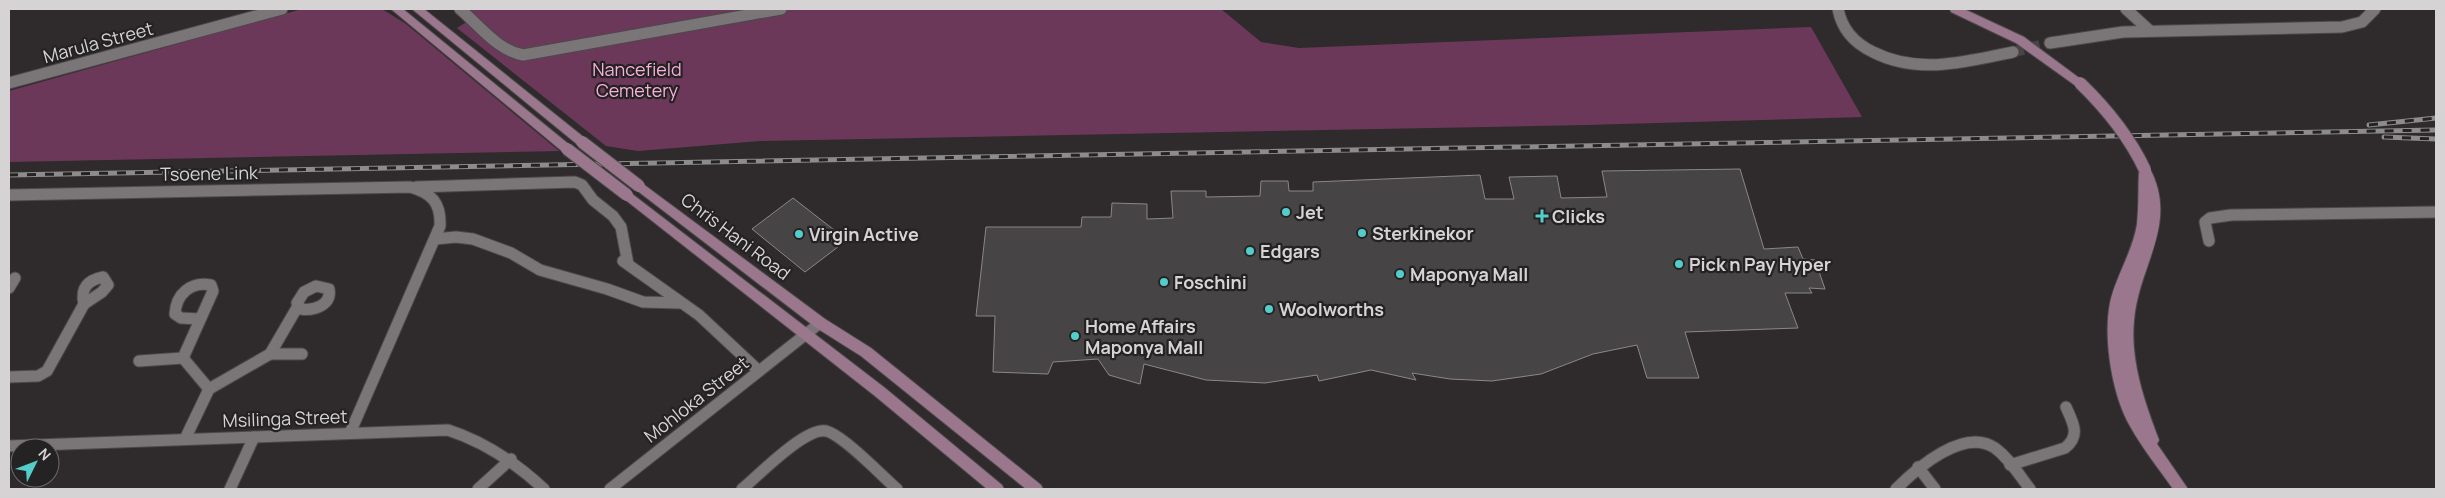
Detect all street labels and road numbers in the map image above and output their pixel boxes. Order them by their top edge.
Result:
street label: Marula Street [40,16,156,68]
street label: Tsoene Link [160,160,259,186]
street label: Chris Hani Road [677,187,795,285]
street label: Mohloka Street [639,351,753,447]
street label: Msilinga Street [222,404,348,432]

